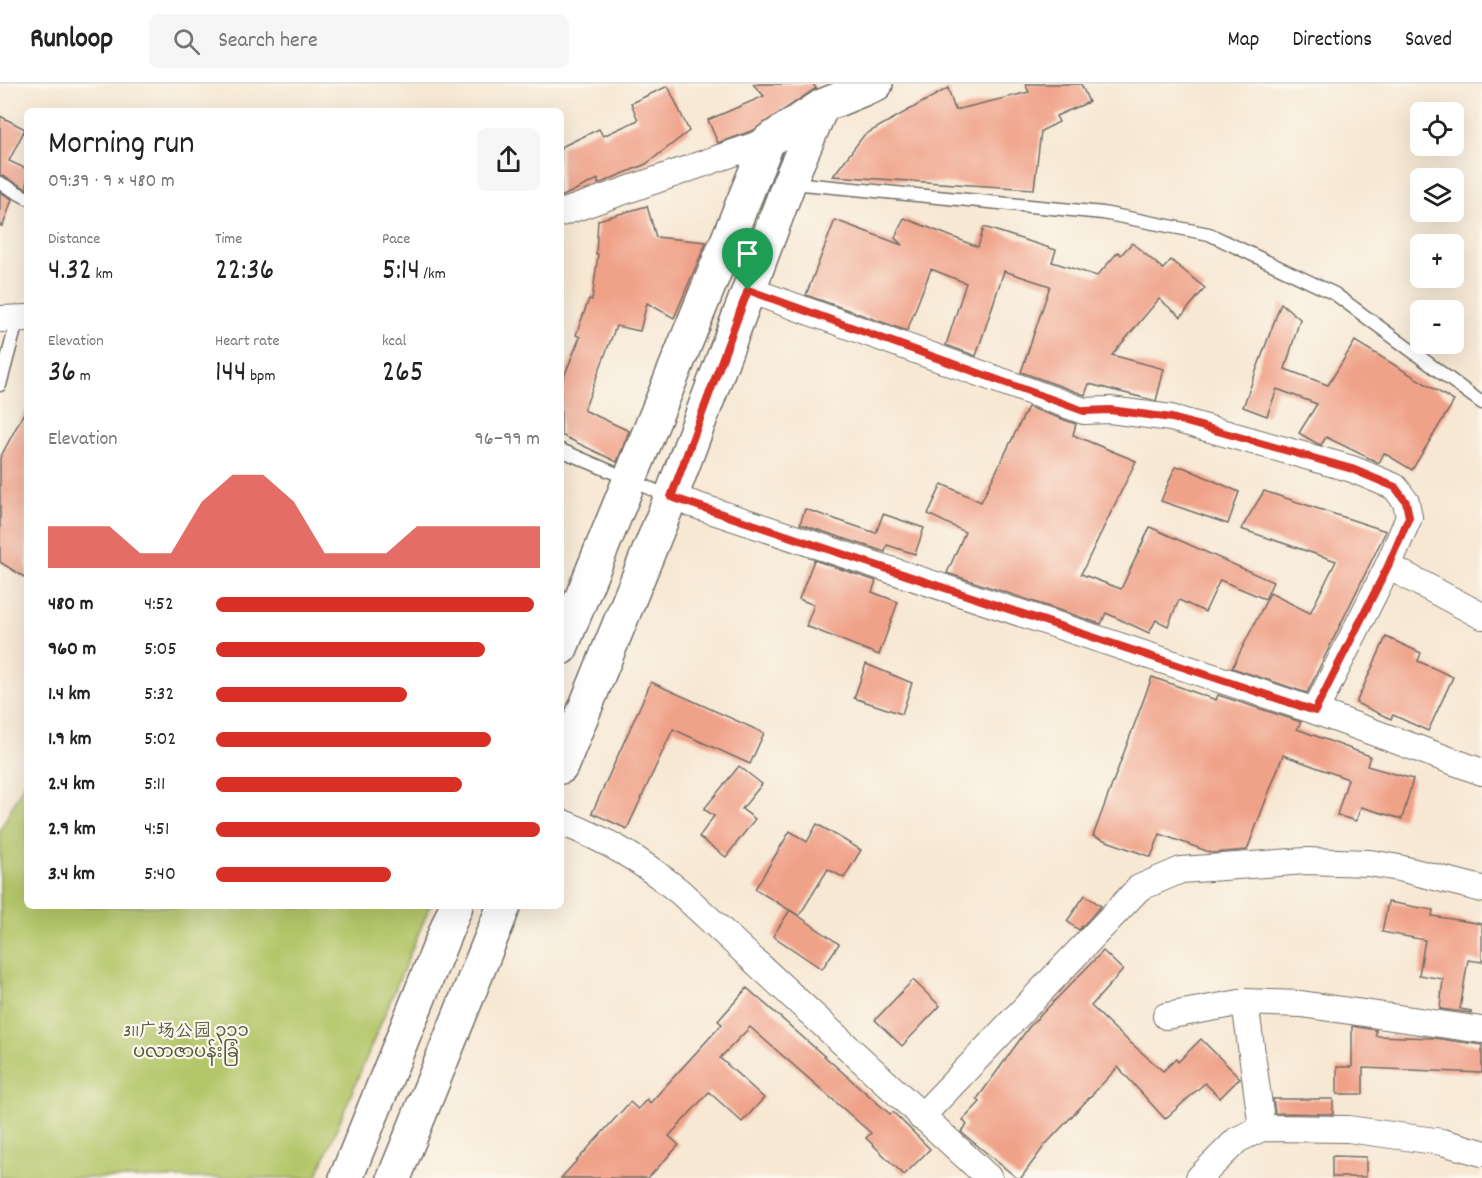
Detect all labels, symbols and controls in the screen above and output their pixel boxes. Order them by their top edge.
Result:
search box [149,14,569,68]
text: Runloop [30,21,113,61]
icon: search [170,25,203,58]
text: Search here [218,26,318,57]
text: Map [1228,26,1259,56]
text: Directions [1292,26,1372,56]
text: Saved [1405,26,1452,56]
map controls [1410,102,1464,354]
button: locate [1410,102,1464,156]
text: Morning run [48,122,195,169]
button: share [477,128,540,191]
text: 09:39 · 9 × 480 m [48,168,175,196]
button: layers [1410,168,1464,222]
text: Distance [48,228,100,251]
text: Time [215,228,242,251]
text: Pace [382,228,410,251]
pin [722,228,773,290]
button: + [1410,234,1464,288]
icon: arrive [731,237,764,270]
text: 4.32 [48,251,92,294]
text: 22:36 [215,251,274,294]
text: 5:14 [382,251,420,294]
text: km [92,263,113,286]
text: /km [420,263,446,286]
button: − [1410,300,1464,354]
text: Elevation [48,330,104,353]
text: Heart rate [215,330,280,353]
text: kcal [382,330,406,353]
text: 36 [48,353,76,396]
text: 144 [215,353,246,396]
text: 265 [382,353,424,396]
text: m [76,365,91,388]
text: bpm [246,365,275,388]
text: Elevation [48,426,118,454]
text: 96–99 m [474,426,540,454]
text: 480 m [48,591,94,619]
text: 4:52 [144,591,174,619]
text: 960 m [48,636,96,664]
text: 5:05 [144,636,177,664]
text: 1.4 km [48,681,91,709]
text: 5:32 [144,681,174,709]
text: 1.9 km [48,726,91,754]
text: 5:02 [144,726,176,754]
text: 2.4 km [48,771,95,799]
text: 5:11 [144,771,165,799]
text: 2.9 km [48,816,96,844]
text: 4:51 [144,816,169,844]
text: 3.4 km [48,861,95,889]
text: 5:40 [144,861,176,889]
park label: 311广场公园 ၃၁၁ ပလာဇာပန်းခြံ [123,1020,249,1066]

